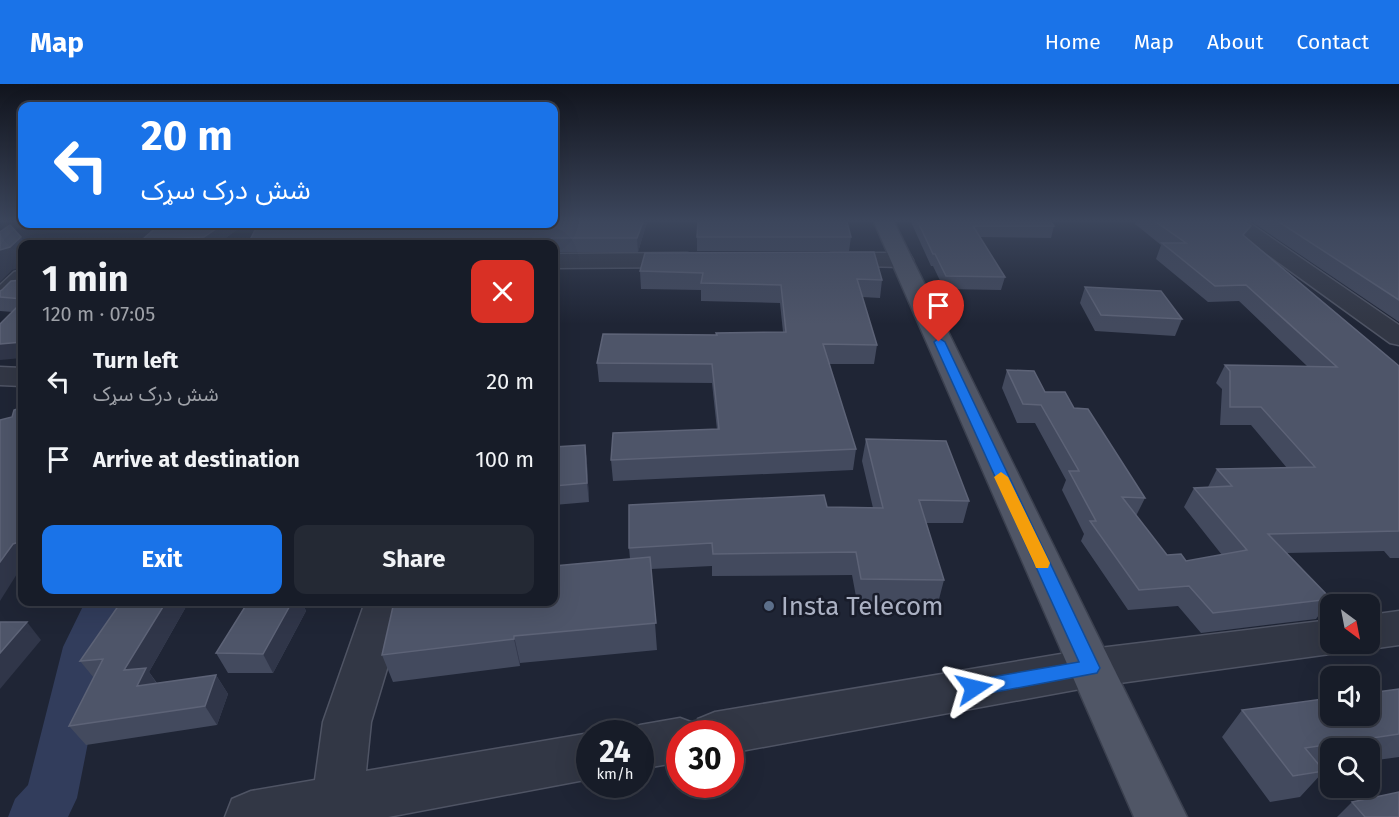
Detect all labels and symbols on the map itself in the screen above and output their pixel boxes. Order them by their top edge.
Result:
pin [913,280,964,342]
place label: Insta Telecom [781,591,944,622]
north arrow [1320,594,1380,654]
marker: Insta Telecom [762,599,776,613]
position arrow [942,656,1006,720]
speed limit sign: 30 [666,720,744,798]

